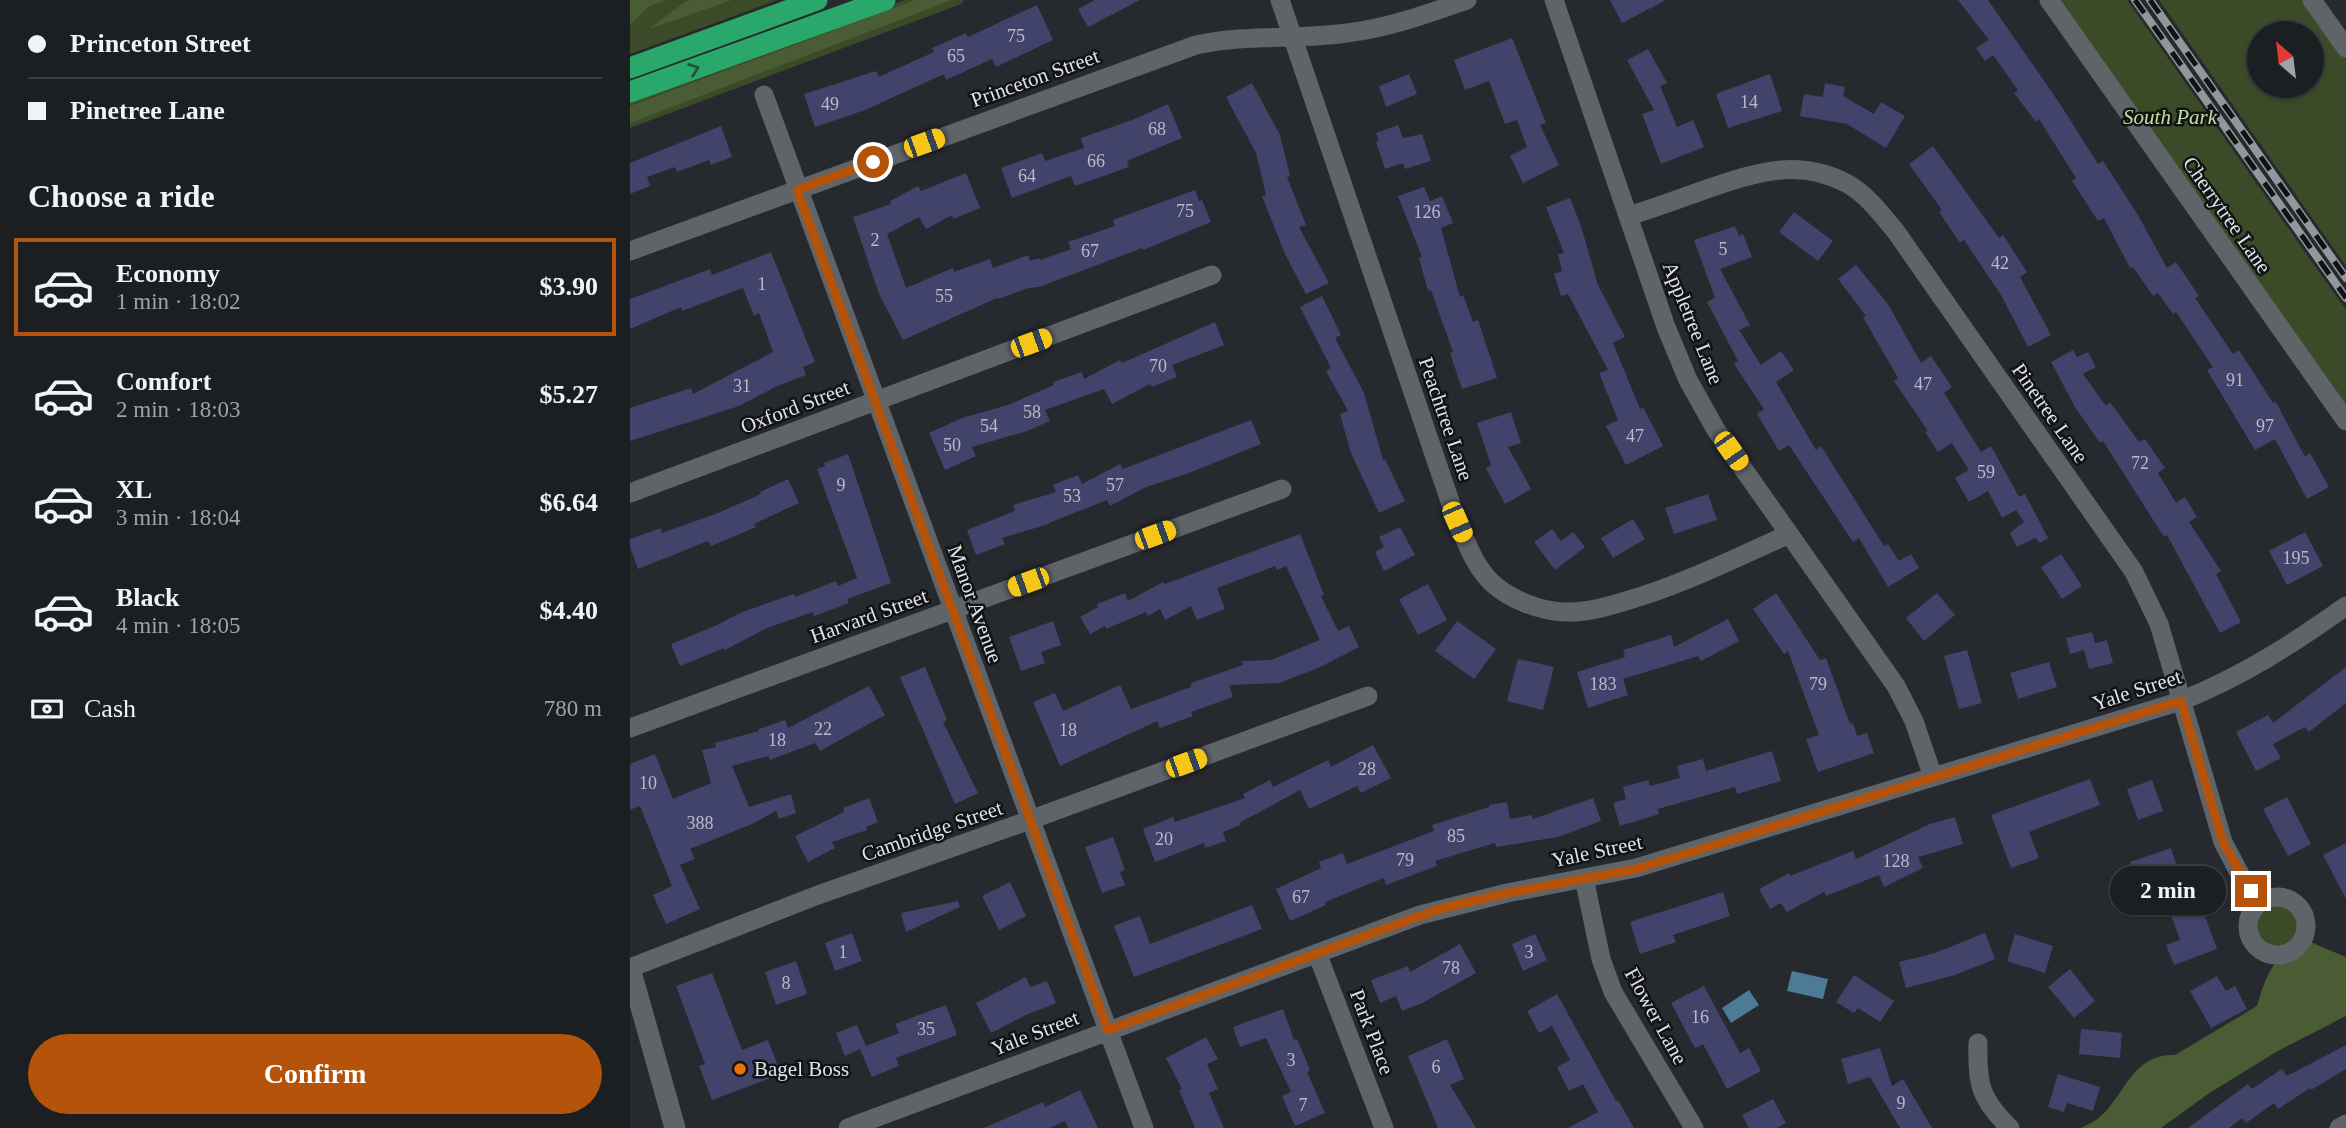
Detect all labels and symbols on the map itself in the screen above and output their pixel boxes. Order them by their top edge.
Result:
north arrow [2247,21,2324,98]
house number: 75 [1007,26,1025,46]
street label: Princeton Street [968,44,1103,112]
house number: 65 [947,46,965,66]
one-way arrow [688,63,700,77]
house number: 14 [1740,92,1758,112]
house number: 49 [821,94,839,114]
park label: South Park [2123,105,2218,129]
house number: 68 [1148,119,1166,139]
car [901,126,948,160]
route start [857,146,889,178]
house number: 66 [1087,151,1105,171]
street label: Cherrytree Lane [2178,152,2276,278]
house number: 64 [1018,166,1036,186]
house number: 75 [1176,201,1194,221]
house number: 126 [1414,202,1441,222]
house number: 2 [871,230,880,250]
house number: 5 [1719,239,1728,259]
house number: 67 [1081,241,1099,261]
house number: 42 [1991,253,2009,273]
street label: Appletree Lane [1658,258,1728,388]
house number: 1 [758,274,767,294]
house number: 55 [935,286,953,306]
car [1008,326,1055,360]
street label: Peachtree Lane [1414,354,1478,484]
house number: 70 [1149,356,1167,376]
street label: Pinetree Lane [2007,359,2093,467]
house number: 91 [2226,370,2244,390]
house number: 47 [1914,374,1932,394]
street label: Oxford Street [737,375,853,439]
house number: 31 [733,376,751,396]
house number: 58 [1023,402,1041,422]
house number: 54 [980,416,998,436]
house number: 97 [2256,416,2274,436]
house number: 47 [1626,426,1644,446]
car [1711,428,1752,474]
house number: 50 [943,435,961,455]
house number: 72 [2131,453,2149,473]
house number: 59 [1977,462,1995,482]
house number: 9 [837,475,846,495]
house number: 57 [1106,475,1124,495]
house number: 53 [1063,486,1081,506]
car [1439,499,1476,545]
car [1132,518,1179,552]
street label: Manor Avenue [943,542,1007,666]
house number: 195 [2283,548,2310,568]
car [1005,565,1052,599]
street label: Harvard Street [807,584,931,648]
street label: Yale Street [2090,664,2185,716]
house number: 183 [1590,674,1617,694]
house number: 79 [1809,674,1827,694]
house number: 22 [814,719,832,739]
house number: 18 [1059,720,1077,740]
house number: 18 [768,730,786,750]
car [1163,746,1210,780]
house number: 28 [1358,759,1376,779]
house number: 10 [639,773,657,793]
street label: Cambridge Street [858,796,1006,866]
house number: 388 [687,813,714,833]
house number: 85 [1447,826,1465,846]
house number: 20 [1155,829,1173,849]
street label: Yale Street [1550,830,1645,872]
house number: 79 [1396,850,1414,870]
house number: 128 [1883,851,1910,871]
callout: 2 min [2111,866,2226,916]
route end [2235,875,2267,907]
house number: 67 [1292,887,1310,907]
house number: 1 [839,942,848,962]
house number: 3 [1525,942,1534,962]
house number: 78 [1442,958,1460,978]
street label: Flower Lane [1620,964,1692,1068]
house number: 8 [782,973,791,993]
street label: Park Place [1345,986,1399,1078]
street label: Yale Street [988,1005,1082,1061]
house number: 16 [1691,1007,1709,1027]
house number: 35 [917,1019,935,1039]
house number: 3 [1287,1050,1296,1070]
place label: Bagel Boss [754,1057,849,1081]
house number: 6 [1432,1057,1441,1077]
marker: Bagel Boss [732,1061,748,1077]
house number: 9 [1897,1093,1906,1113]
house number: 7 [1299,1095,1308,1115]

